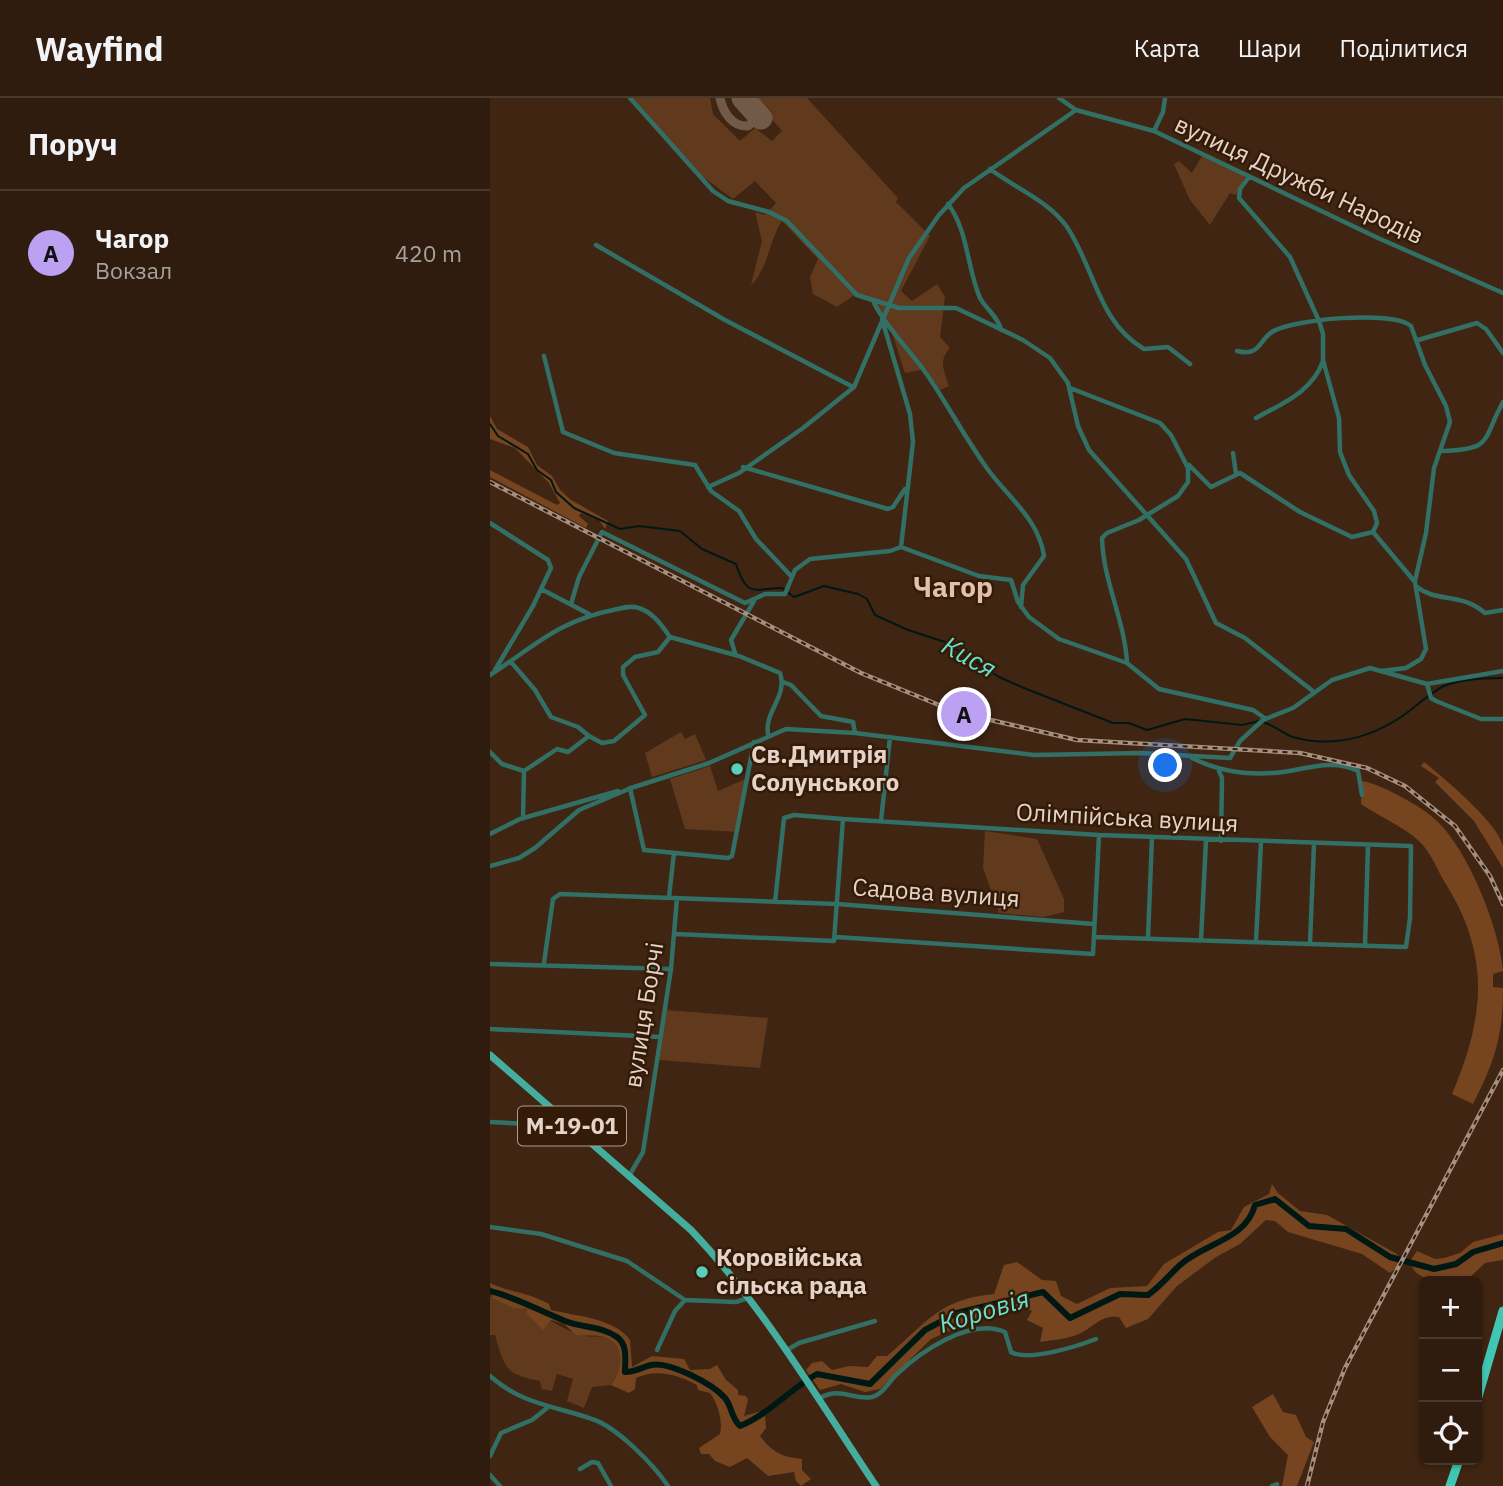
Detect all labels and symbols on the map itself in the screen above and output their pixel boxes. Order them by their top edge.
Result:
street label: вулиця Дружби Народів [1170,107,1429,251]
district label: Чагор [913,568,993,605]
water label: Кися [936,627,1003,685]
pin: A [941,688,987,740]
place label: Св.Дмитрія Солунського [751,738,899,798]
your location [1148,748,1182,782]
marker: Св.Дмитрія Солунського [729,761,745,777]
street label: Олімпійська вулиця [1015,795,1239,839]
street label: Садова вулиця [851,870,1021,914]
street label: вулиця Борчі [616,940,670,1090]
road number: М-19-01 [518,1107,626,1146]
place label: Коровійська сільска рада [716,1241,867,1301]
marker: Коровійська сільска рада [694,1264,710,1280]
water label: Коровія [934,1280,1033,1340]

